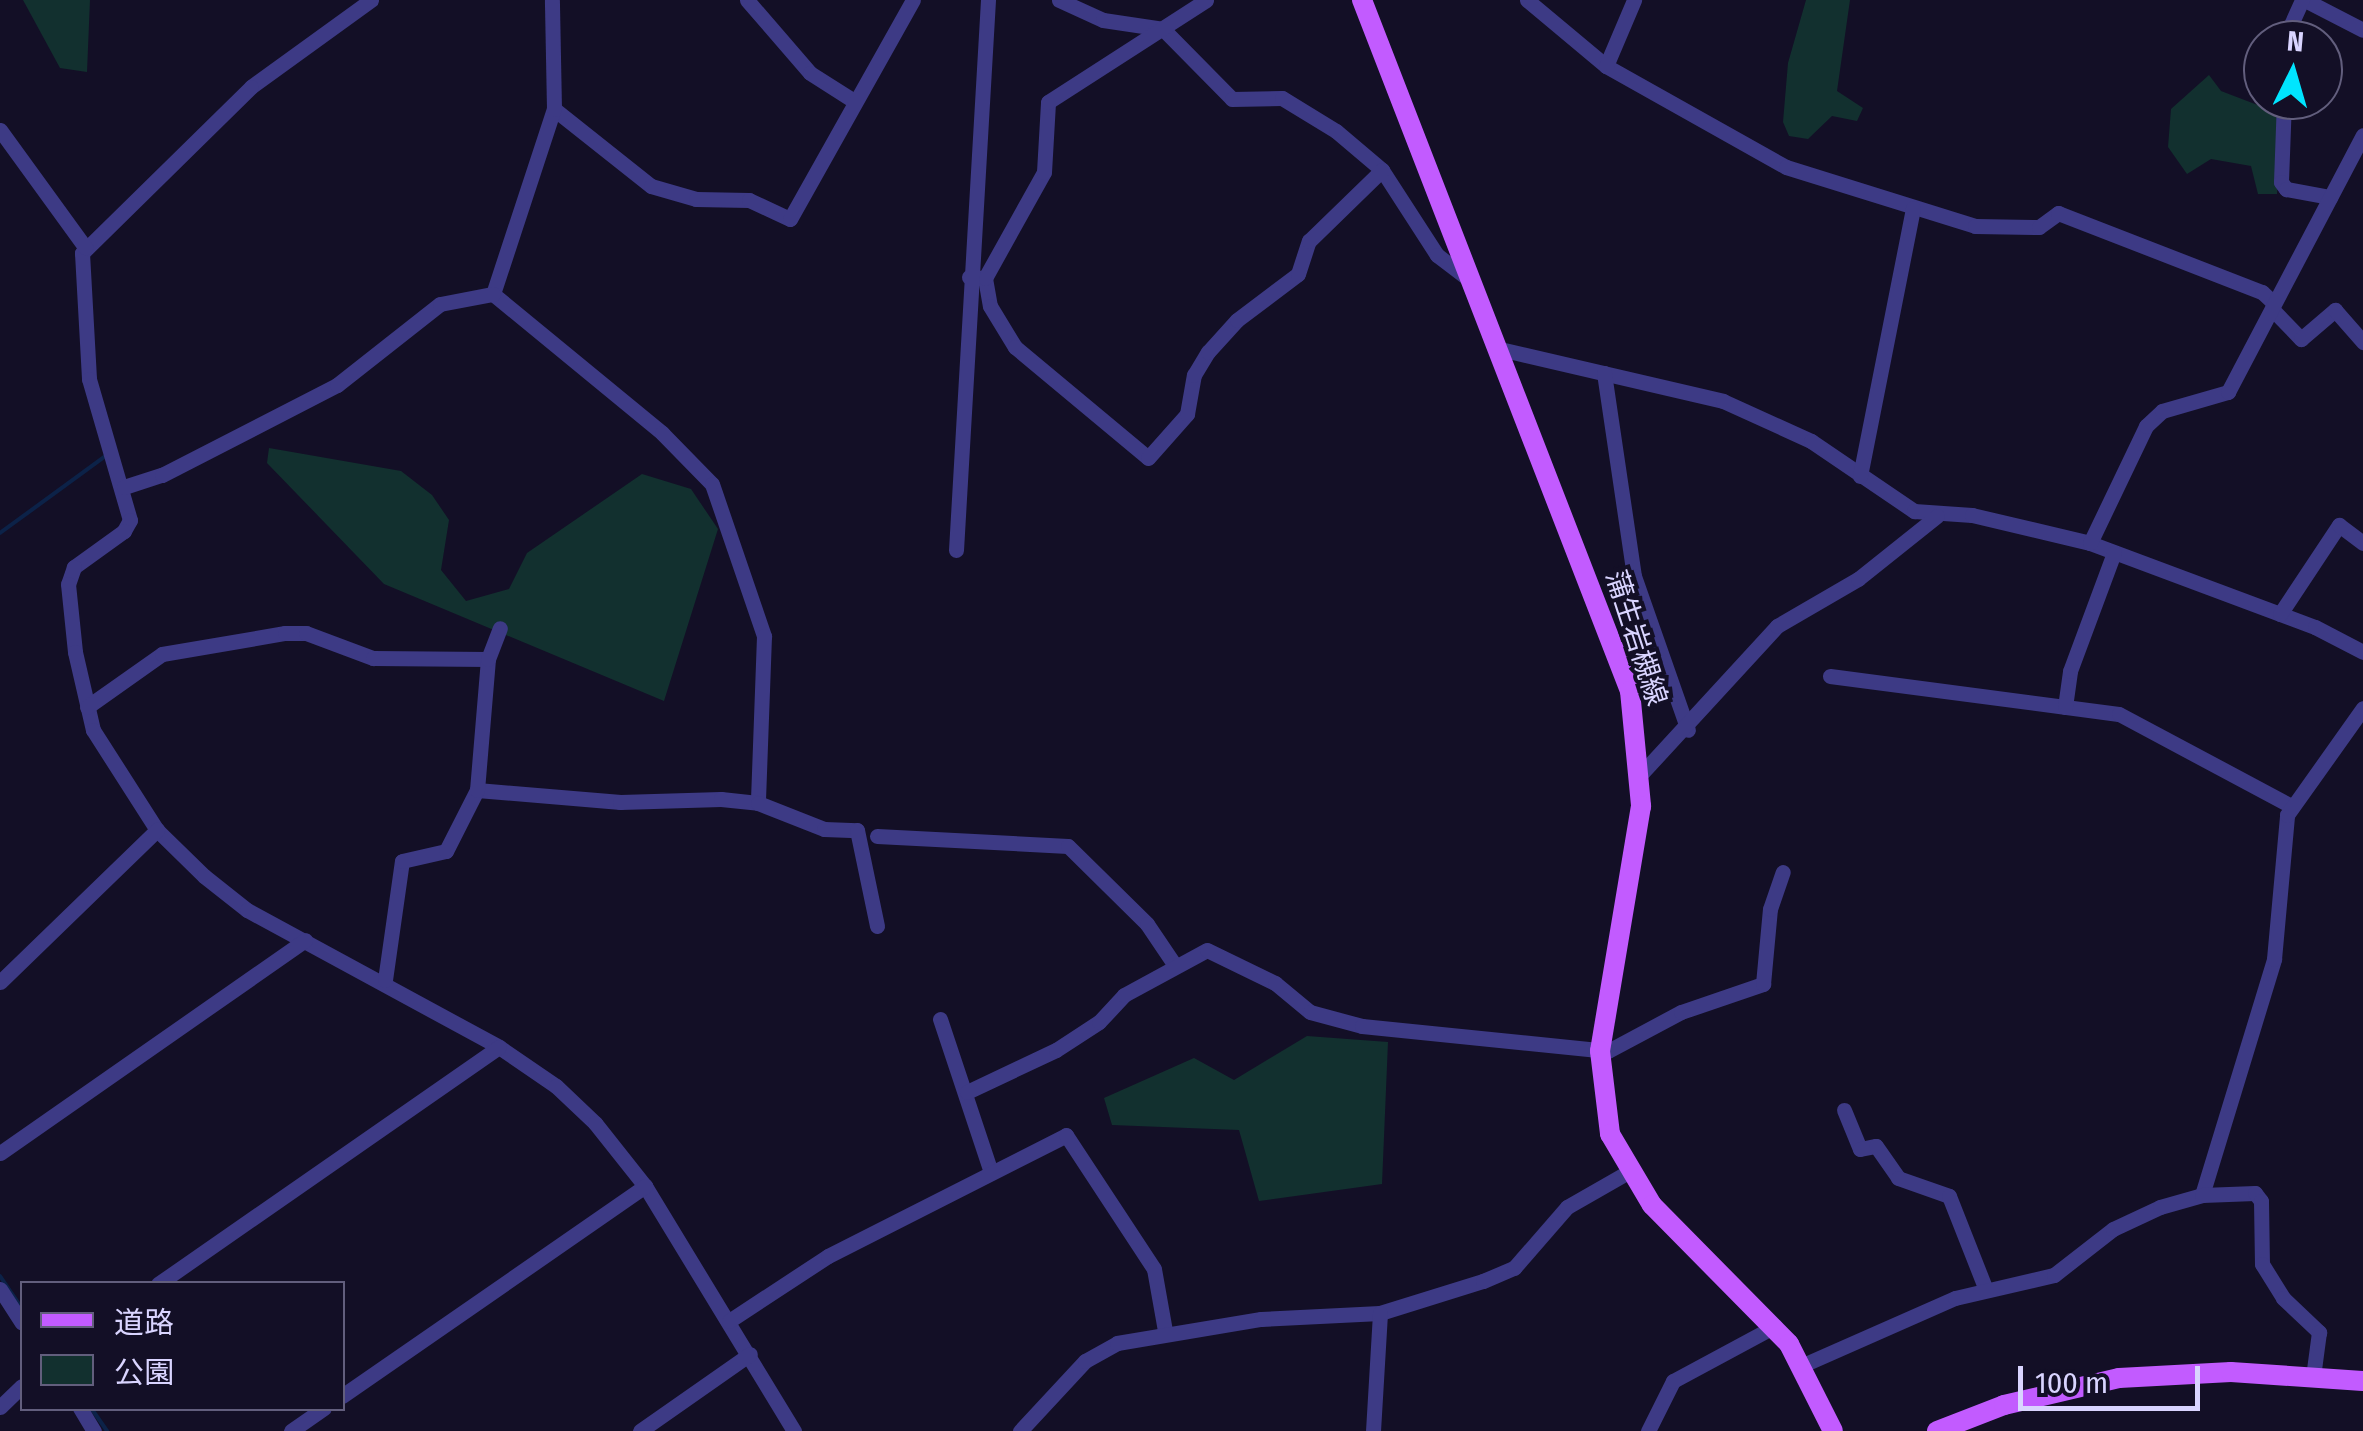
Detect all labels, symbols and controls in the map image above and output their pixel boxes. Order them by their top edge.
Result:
north arrow [2243,20,2343,120]
text: N [2286,24,2305,59]
street label: 蒲生岩槻線 [1598,566,1674,710]
legend [20,1281,345,1411]
text: 道路 [114,1305,174,1341]
scale bar [2023,1346,2206,1408]
text: 公園 [114,1355,174,1391]
text: 100 m [2035,1365,2108,1401]

